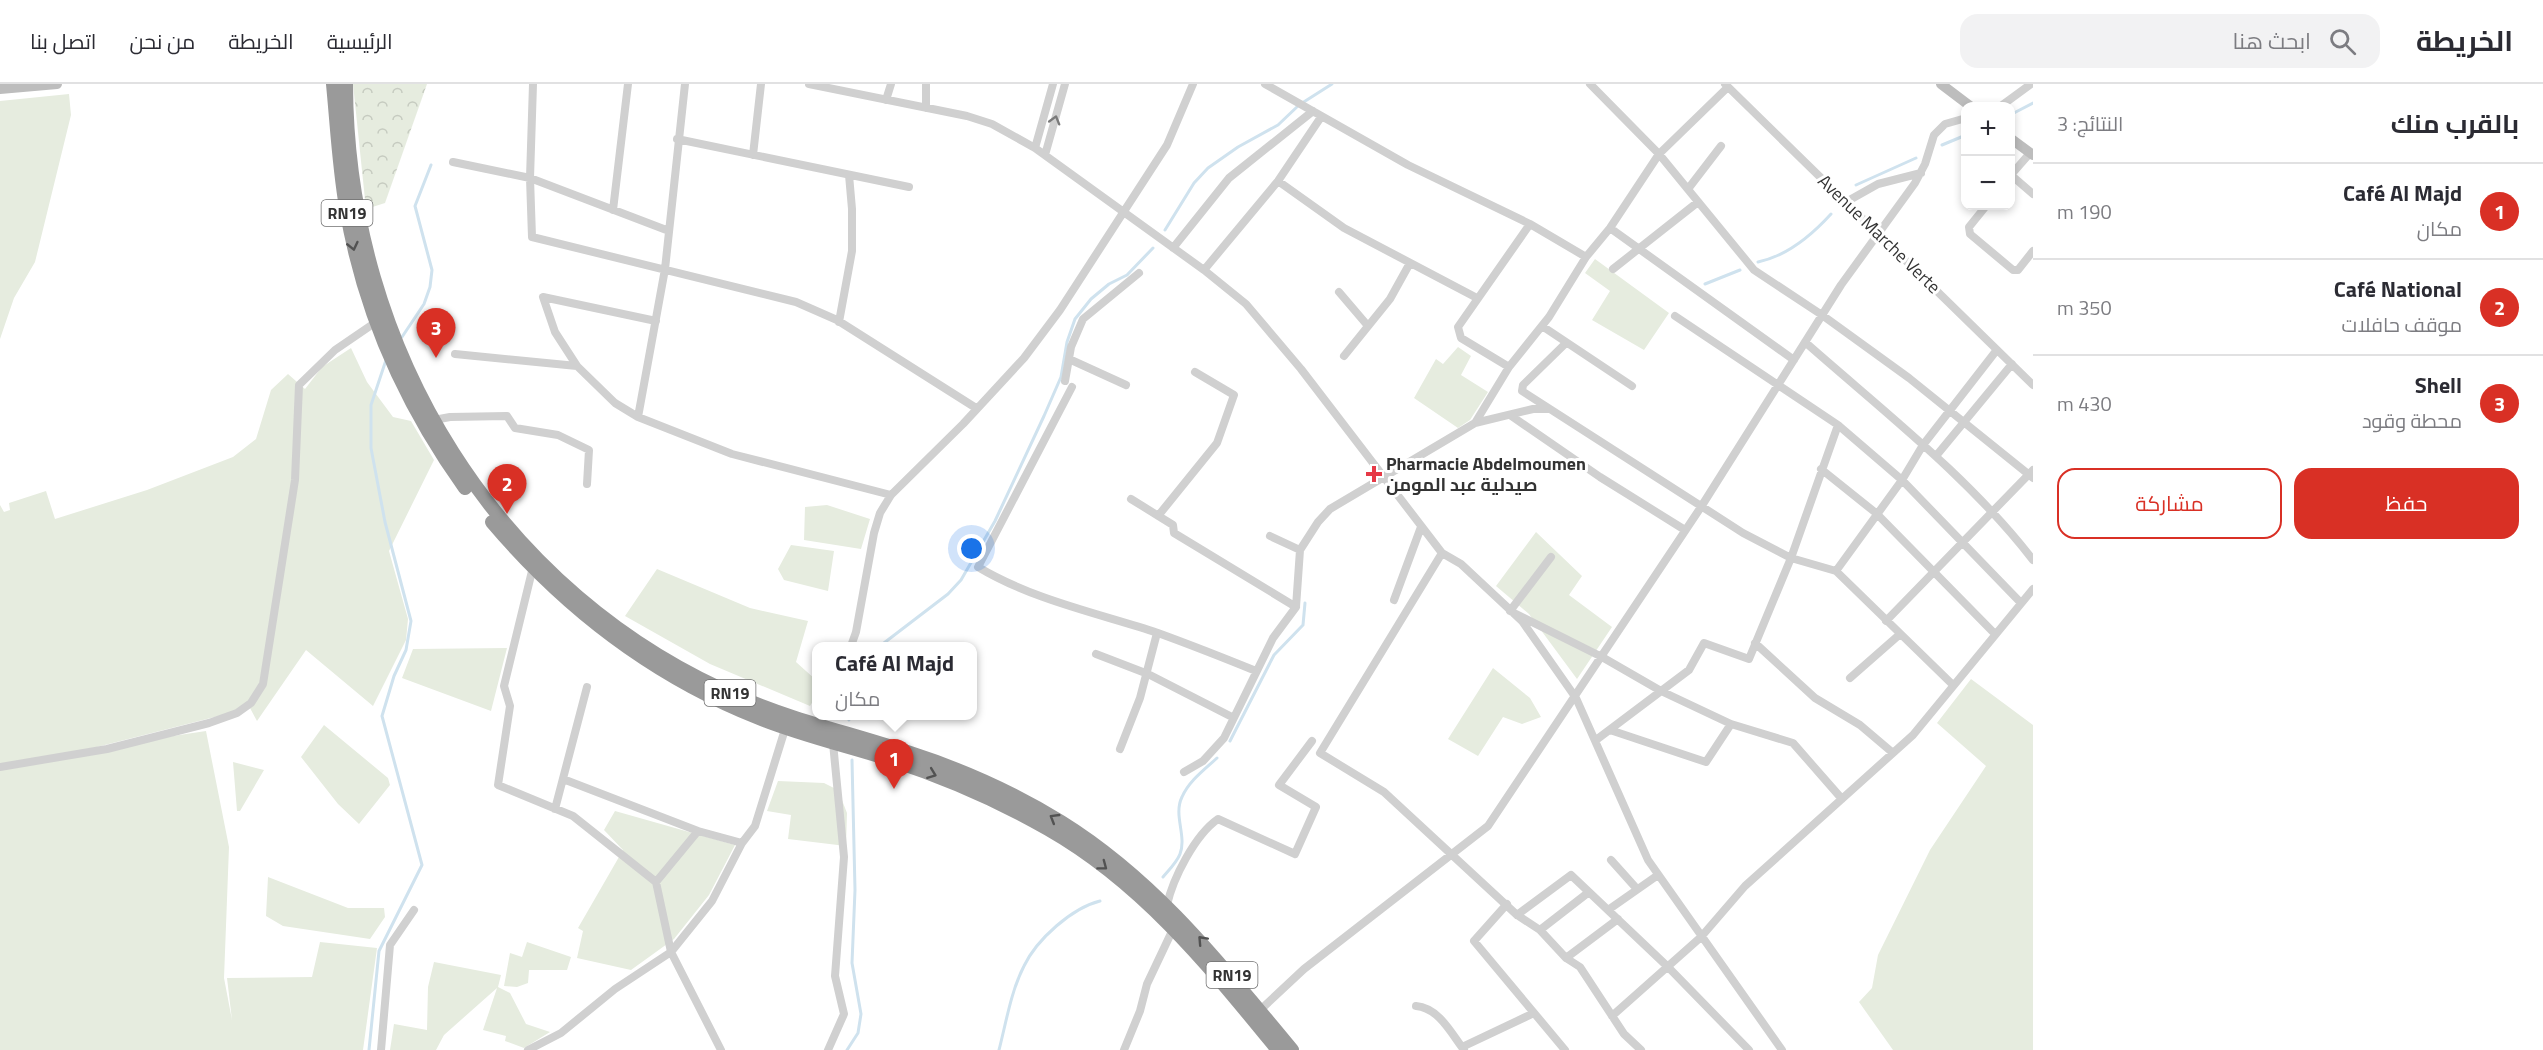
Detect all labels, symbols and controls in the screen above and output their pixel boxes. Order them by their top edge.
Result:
search box [1960,14,2380,68]
text: الخريطة [2416,19,2513,62]
text: ابحث هنا [2233,24,2311,58]
text: اتصل بنا [30,25,96,57]
text: من نحن [129,25,195,57]
text: الخريطة [228,25,294,57]
text: الرئيسية [327,25,393,57]
icon: search [2326,25,2359,58]
map controls [1961,102,2015,210]
button: + [1961,102,2015,156]
text: بالقرب منك [2391,104,2519,143]
text: النتائج: 3 [2057,108,2123,139]
one-way arrow [1048,115,1060,125]
button: − [1961,156,2015,210]
street label: Avenue Marche Verte [1812,168,1947,299]
text: Café Al Majd [2343,176,2462,210]
text: 190 m [2057,196,2112,227]
text: 1 [2494,196,2505,227]
road number: RN19 [322,200,372,226]
text: مكان [2417,213,2462,244]
one-way arrow [346,241,359,251]
text: Café National [2334,272,2462,306]
text: 350 m [2057,292,2112,323]
text: 2 [2494,292,2505,323]
pin: 3 [416,308,456,358]
text: موقف حافلات [2342,309,2462,340]
text: Shell [2415,368,2462,402]
text: 430 m [2057,388,2112,419]
text: 3 [2494,388,2505,419]
text: محطة وقود [2362,405,2462,436]
place label: Pharmacie Abdelmoumen صيدلية عبد المومن [1386,450,1586,498]
pin: 2 [488,464,526,514]
marker: Pharmacie Abdelmoumen صيدلية عبد المومن [1367,467,1381,481]
button: مشاركة [2057,468,2282,539]
button: حفظ [2294,468,2519,539]
your location [957,534,986,563]
popup [812,642,977,720]
text: Café Al Majd [835,646,954,680]
road number: RN19 [704,680,756,706]
text: مكان [835,683,880,714]
pin: 1 [874,740,914,789]
one-way arrow [925,767,936,779]
one-way arrow [1050,813,1060,825]
one-way arrow [1096,859,1107,870]
one-way arrow [1198,937,1209,948]
road number: RN19 [1206,962,1258,988]

